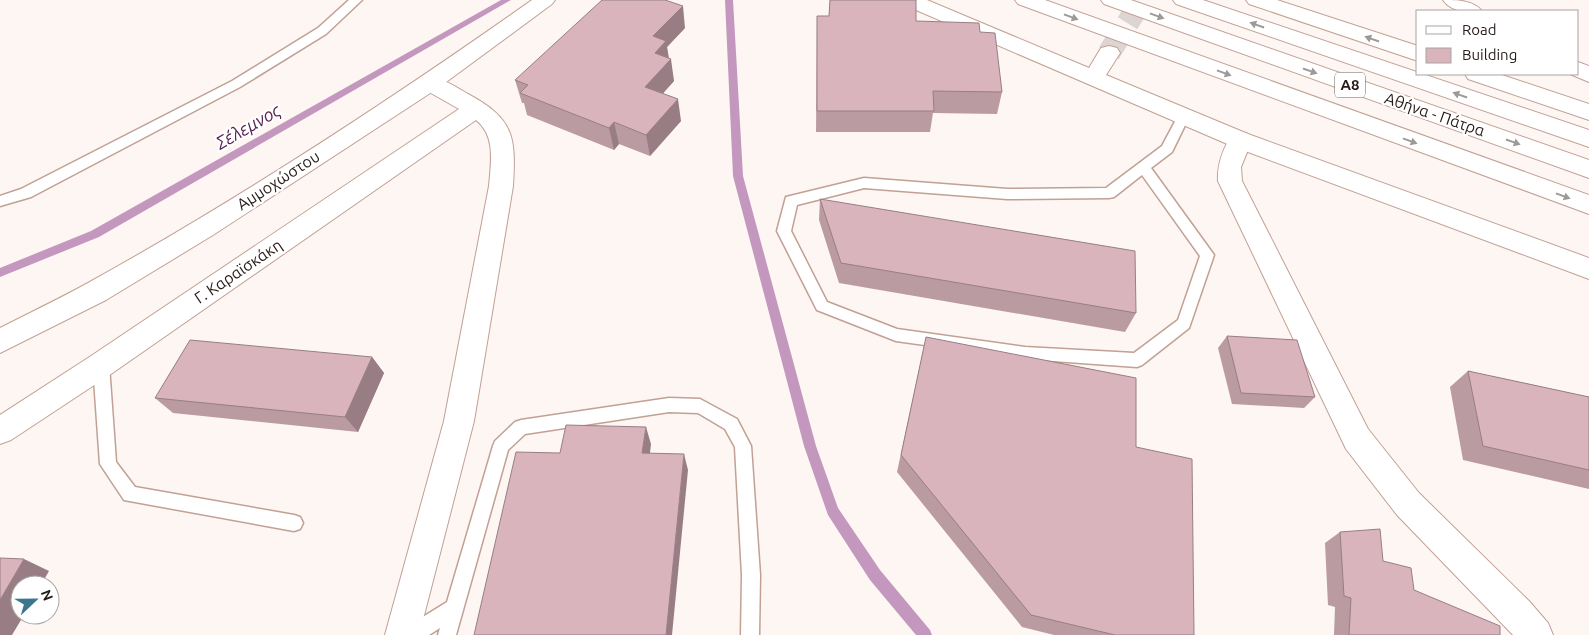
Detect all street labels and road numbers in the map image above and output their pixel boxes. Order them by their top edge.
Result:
road number: Α8 [1335,72,1365,98]
street label: Αθήνα - Πάτρα [1383,88,1488,140]
street label: Αμμοχώστου [233,147,323,213]
street label: Γ. Καραϊσκάκη [191,235,285,307]

